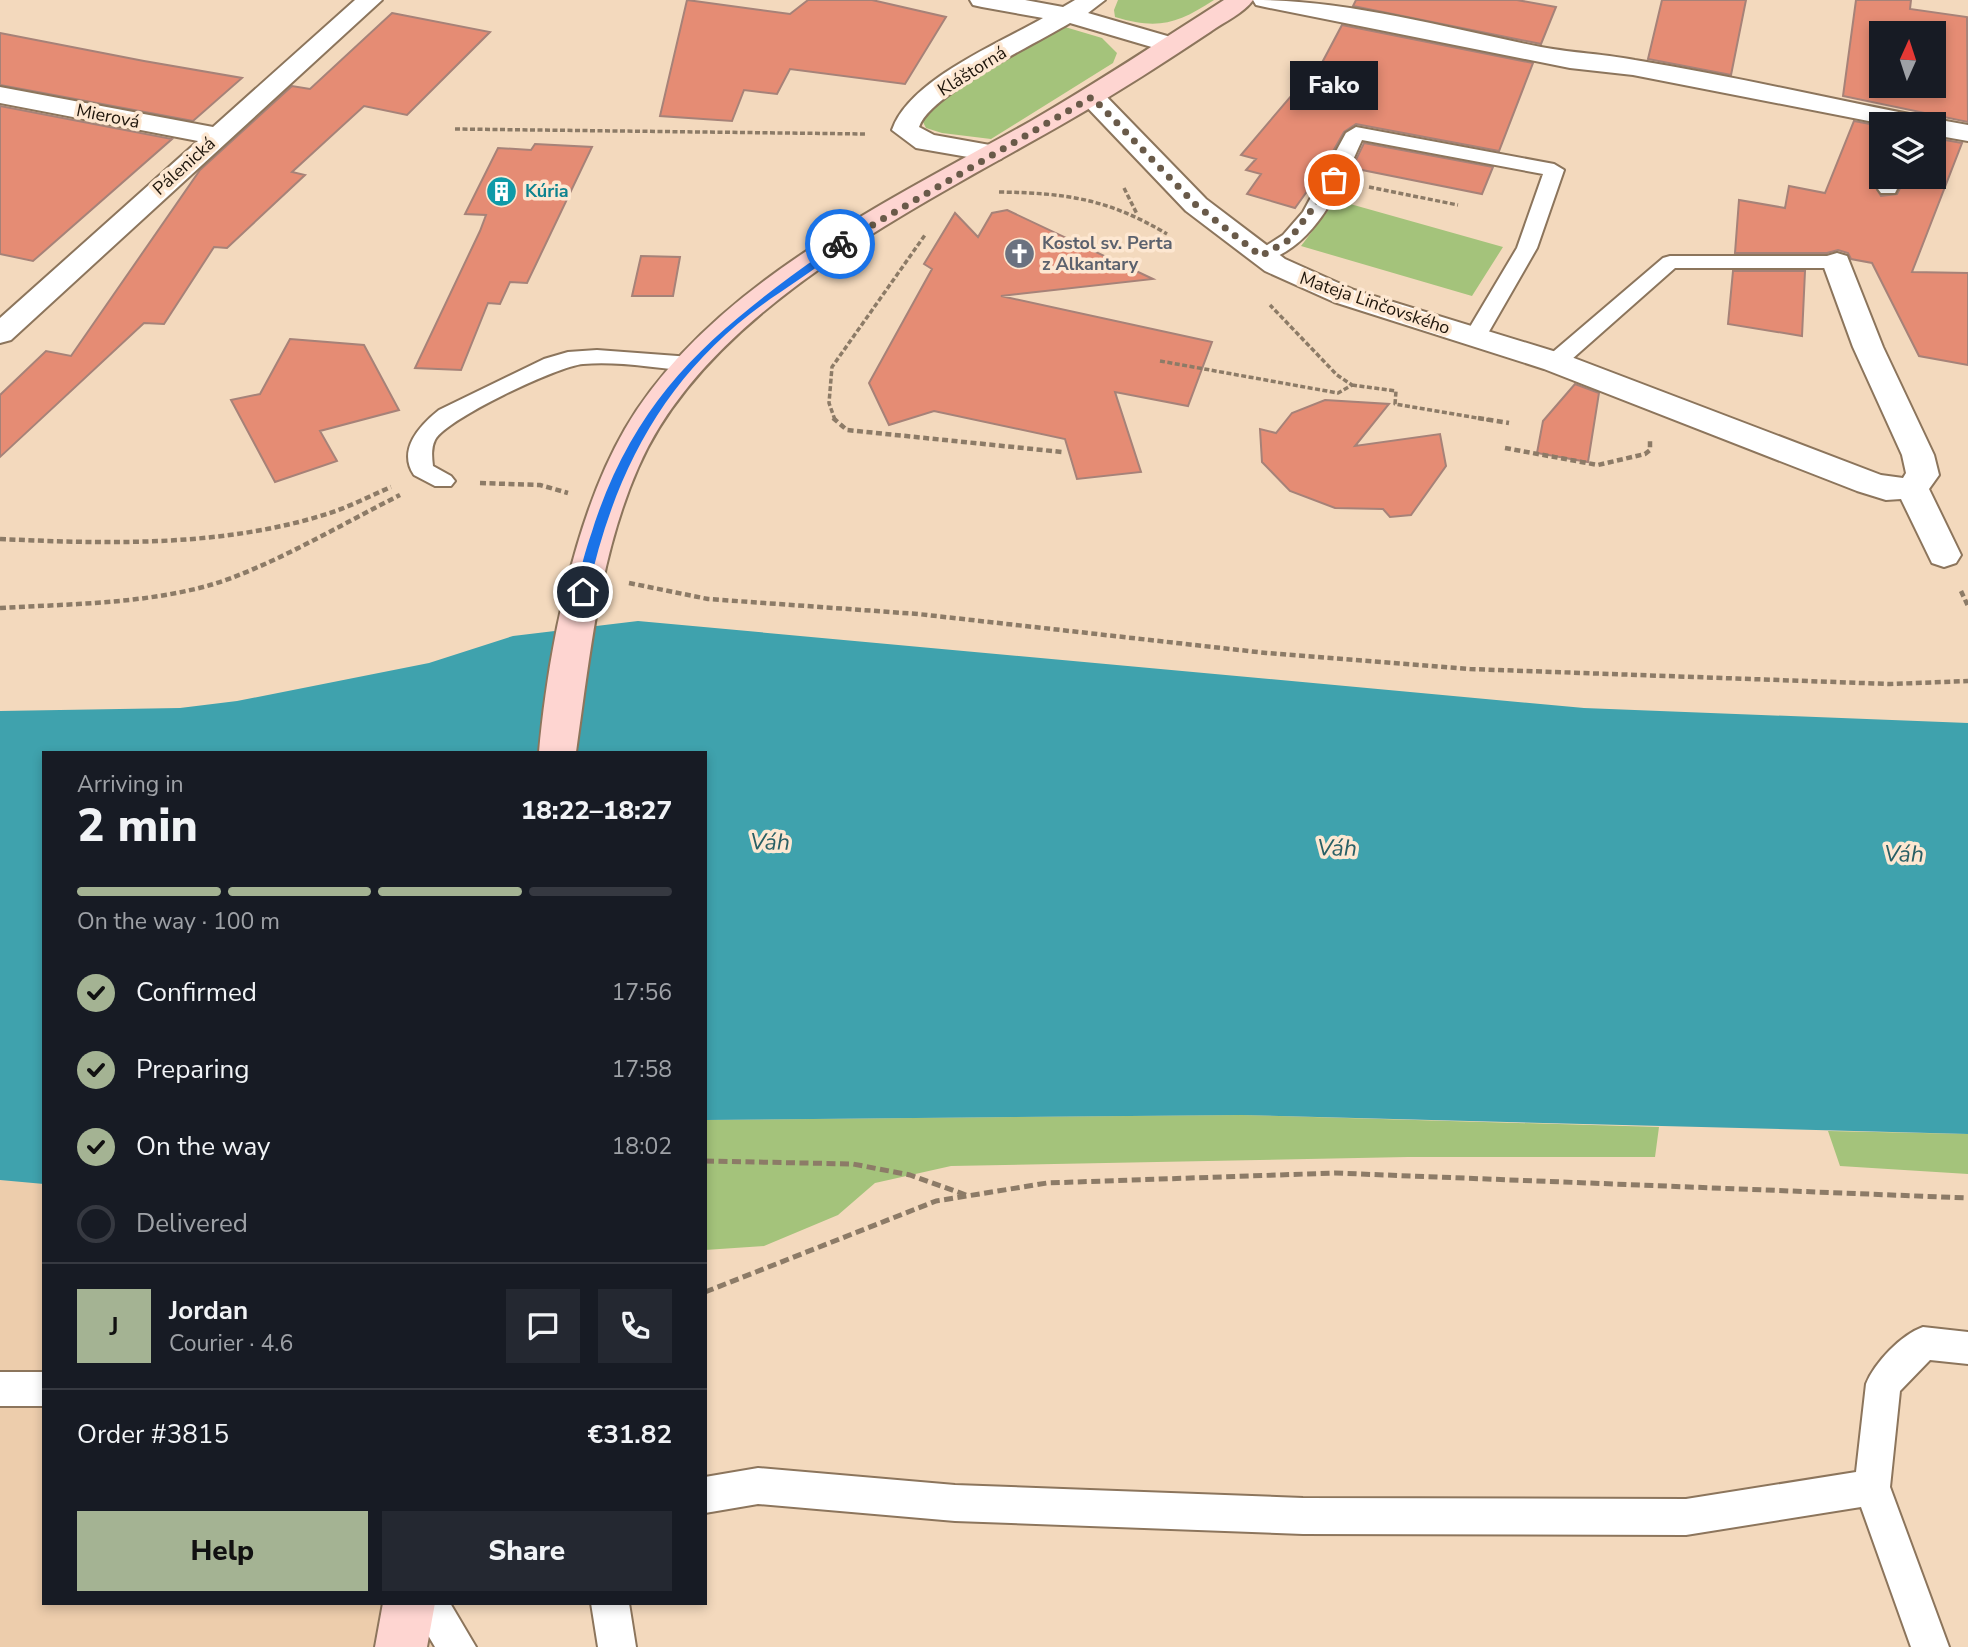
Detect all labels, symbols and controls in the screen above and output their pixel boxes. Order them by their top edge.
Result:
north arrow [1869,21,1946,98]
map controls [1869,21,1946,189]
street label: Kláštorná [933,40,1011,102]
callout: Fako [1290,61,1378,110]
text: Fako [1308,70,1360,101]
street label: Mierová [74,98,142,134]
button: layers [1869,112,1946,189]
street label: Pálenická [148,131,220,201]
pin [1304,150,1364,210]
icon: bag [1315,161,1353,199]
building icon: Kúria [485,174,519,208]
place label: Kúria [525,179,569,203]
courier [805,209,875,279]
icon: bike [821,225,859,263]
place label: Kostol sv. Perta z Alkantary [1042,231,1172,276]
church icon: Kostol sv. Perta z Alkantary [1002,236,1036,270]
street label: Mateja Linčovského [1297,266,1453,340]
pin [553,562,613,622]
icon: home [564,573,602,611]
text: Arriving in [77,769,184,800]
text: 18:22–18:27 [521,793,672,828]
text: 2 min [77,794,198,857]
water label: Váh [750,826,790,858]
water label: Váh [1317,832,1357,864]
water label: Váh [1884,838,1924,870]
text: On the way · 100 m [77,906,280,937]
icon: check [77,974,115,1012]
text: Confirmed [136,975,257,1010]
text: 17:56 [612,977,672,1008]
icon: check [77,1051,115,1089]
text: Preparing [136,1052,249,1087]
text: 17:58 [612,1054,672,1085]
icon: check [77,1128,115,1166]
text: On the way [136,1129,270,1164]
text: 18:02 [612,1131,672,1162]
text: Delivered [136,1206,248,1241]
button: chat [506,1289,580,1363]
button: phone [598,1289,672,1363]
text: Jordan [169,1293,248,1328]
text: J [109,1309,119,1344]
text: Courier · 4.6 [169,1328,293,1359]
text: Order #3815 [77,1417,229,1452]
text: €31.82 [588,1417,672,1452]
button: Help [77,1511,368,1591]
button: Share [382,1511,672,1591]

